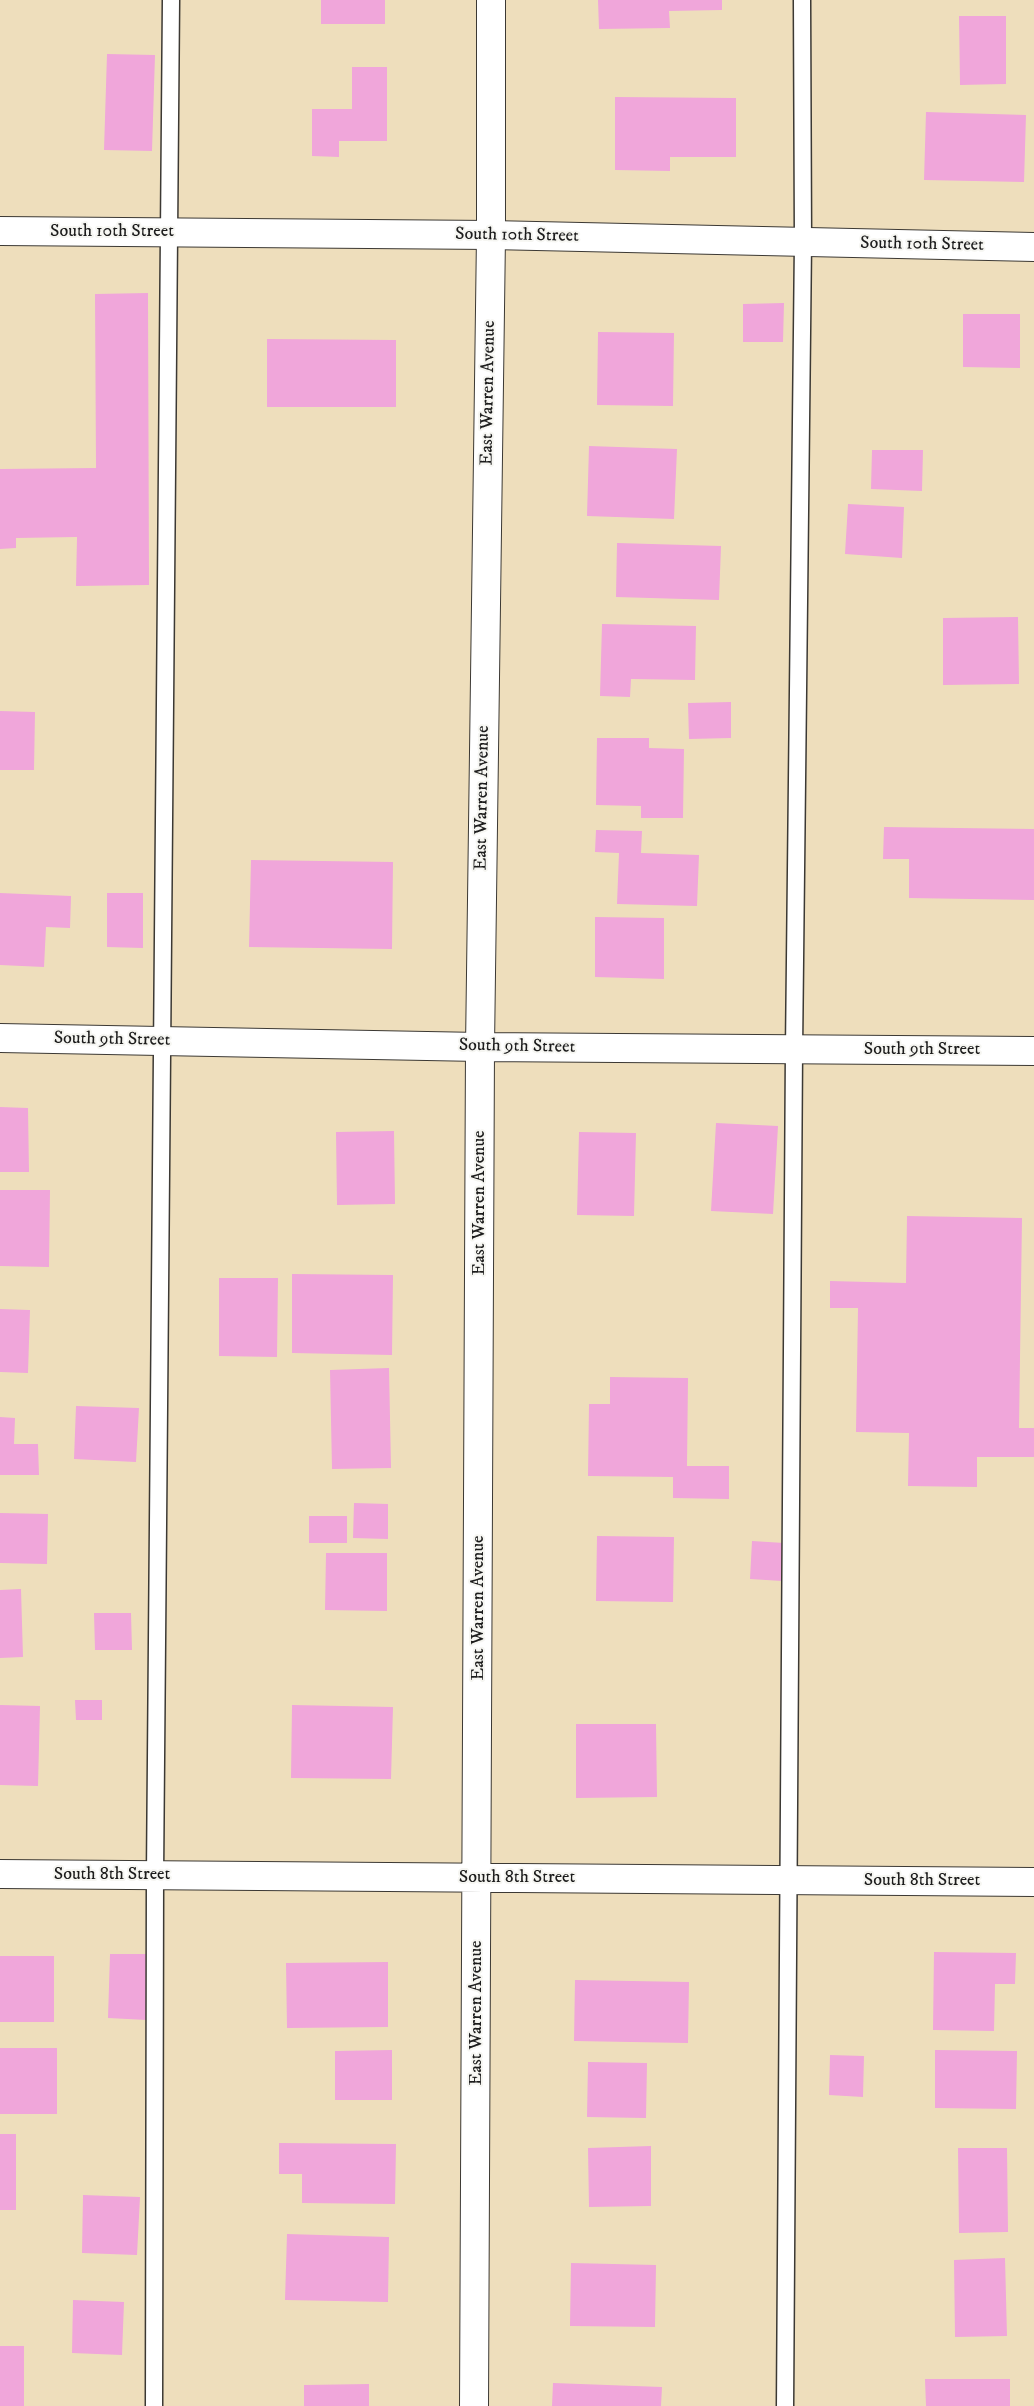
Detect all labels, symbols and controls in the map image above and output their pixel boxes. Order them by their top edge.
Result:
street label: South 10th Street [50,221,174,243]
street label: South 10th Street [455,224,579,248]
street label: South 10th Street [860,233,984,257]
street label: East Warren Avenue [477,320,501,466]
street label: East Warren Avenue [471,725,495,871]
street label: South 9th Street [54,1028,170,1052]
street label: South 9th Street [459,1035,575,1059]
street label: South 9th Street [864,1039,980,1061]
street label: East Warren Avenue [469,1130,491,1276]
street label: East Warren Avenue [468,1535,490,1681]
street label: South 8th Street [54,1864,170,1886]
street label: South 8th Street [459,1867,575,1889]
street label: South 8th Street [864,1870,980,1892]
street label: East Warren Avenue [466,1940,488,2086]

